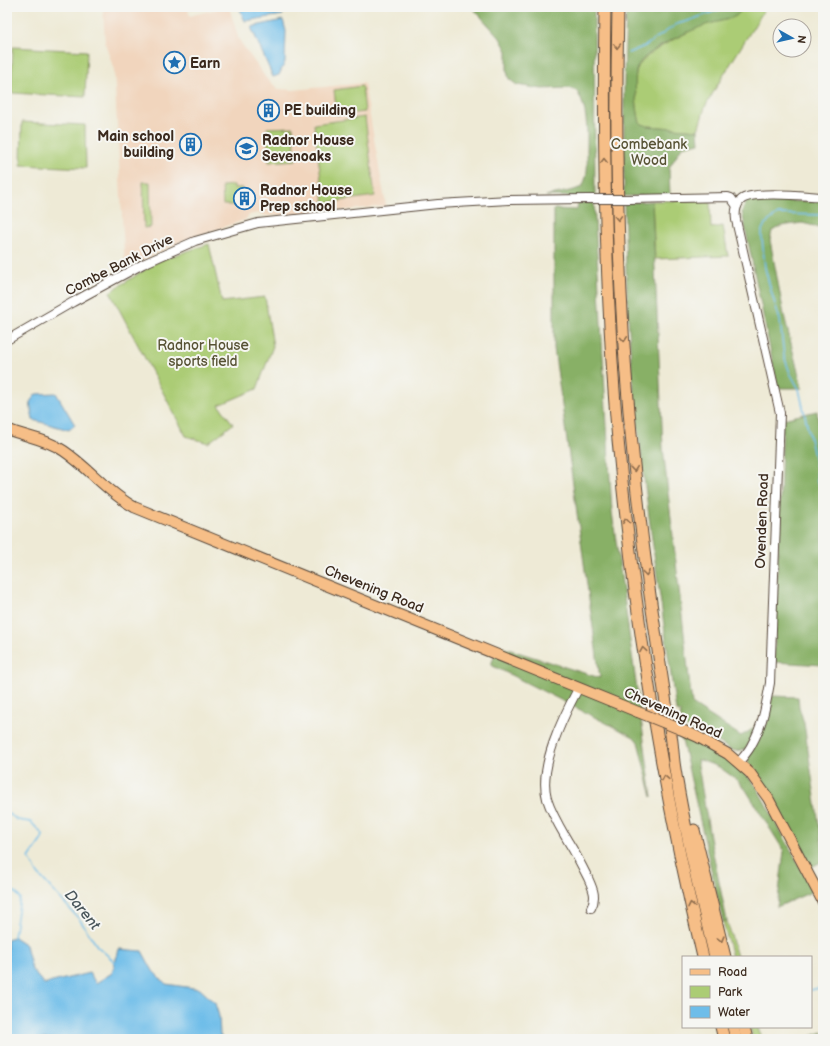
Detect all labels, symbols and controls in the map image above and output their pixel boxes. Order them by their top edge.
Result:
north arrow [772,18,812,58]
text: N [794,34,808,44]
one-way arrow [613,43,621,49]
place icon: Earn [161,50,187,76]
place label: Earn [190,55,220,72]
building icon: PE building [256,97,282,123]
place label: PE building [284,102,356,119]
place label: Main school building [97,128,174,161]
building icon: Main school building [177,131,203,157]
place label: Radnor House Sevenoaks [262,132,354,165]
school or university icon: Radnor House Sevenoaks [234,135,260,161]
park label: Combebank Wood [611,136,687,169]
one-way arrow [600,158,608,164]
place label: Radnor House Prep school [260,182,352,215]
building icon: Radnor House Prep school [232,185,258,211]
one-way arrow [614,215,622,221]
street label: Combe Bank Drive [62,231,176,299]
one-way arrow [619,336,628,342]
park label: Radnor House sports field [157,337,249,370]
one-way arrow [629,466,638,472]
street label: Ovenden Road [752,473,772,569]
one-way arrow [622,518,631,524]
street label: Chevening Road [322,561,426,617]
one-way arrow [642,570,651,576]
one-way arrow [639,647,648,653]
street label: Chevening Road [621,684,725,742]
one-way arrow [661,775,670,781]
water label: Darent [60,886,104,934]
one-way arrow [688,902,696,909]
one-way arrow [716,936,724,943]
legend [682,956,812,1028]
text: Road [718,965,747,980]
text: Park [718,985,742,1000]
text: Water [718,1005,750,1020]

